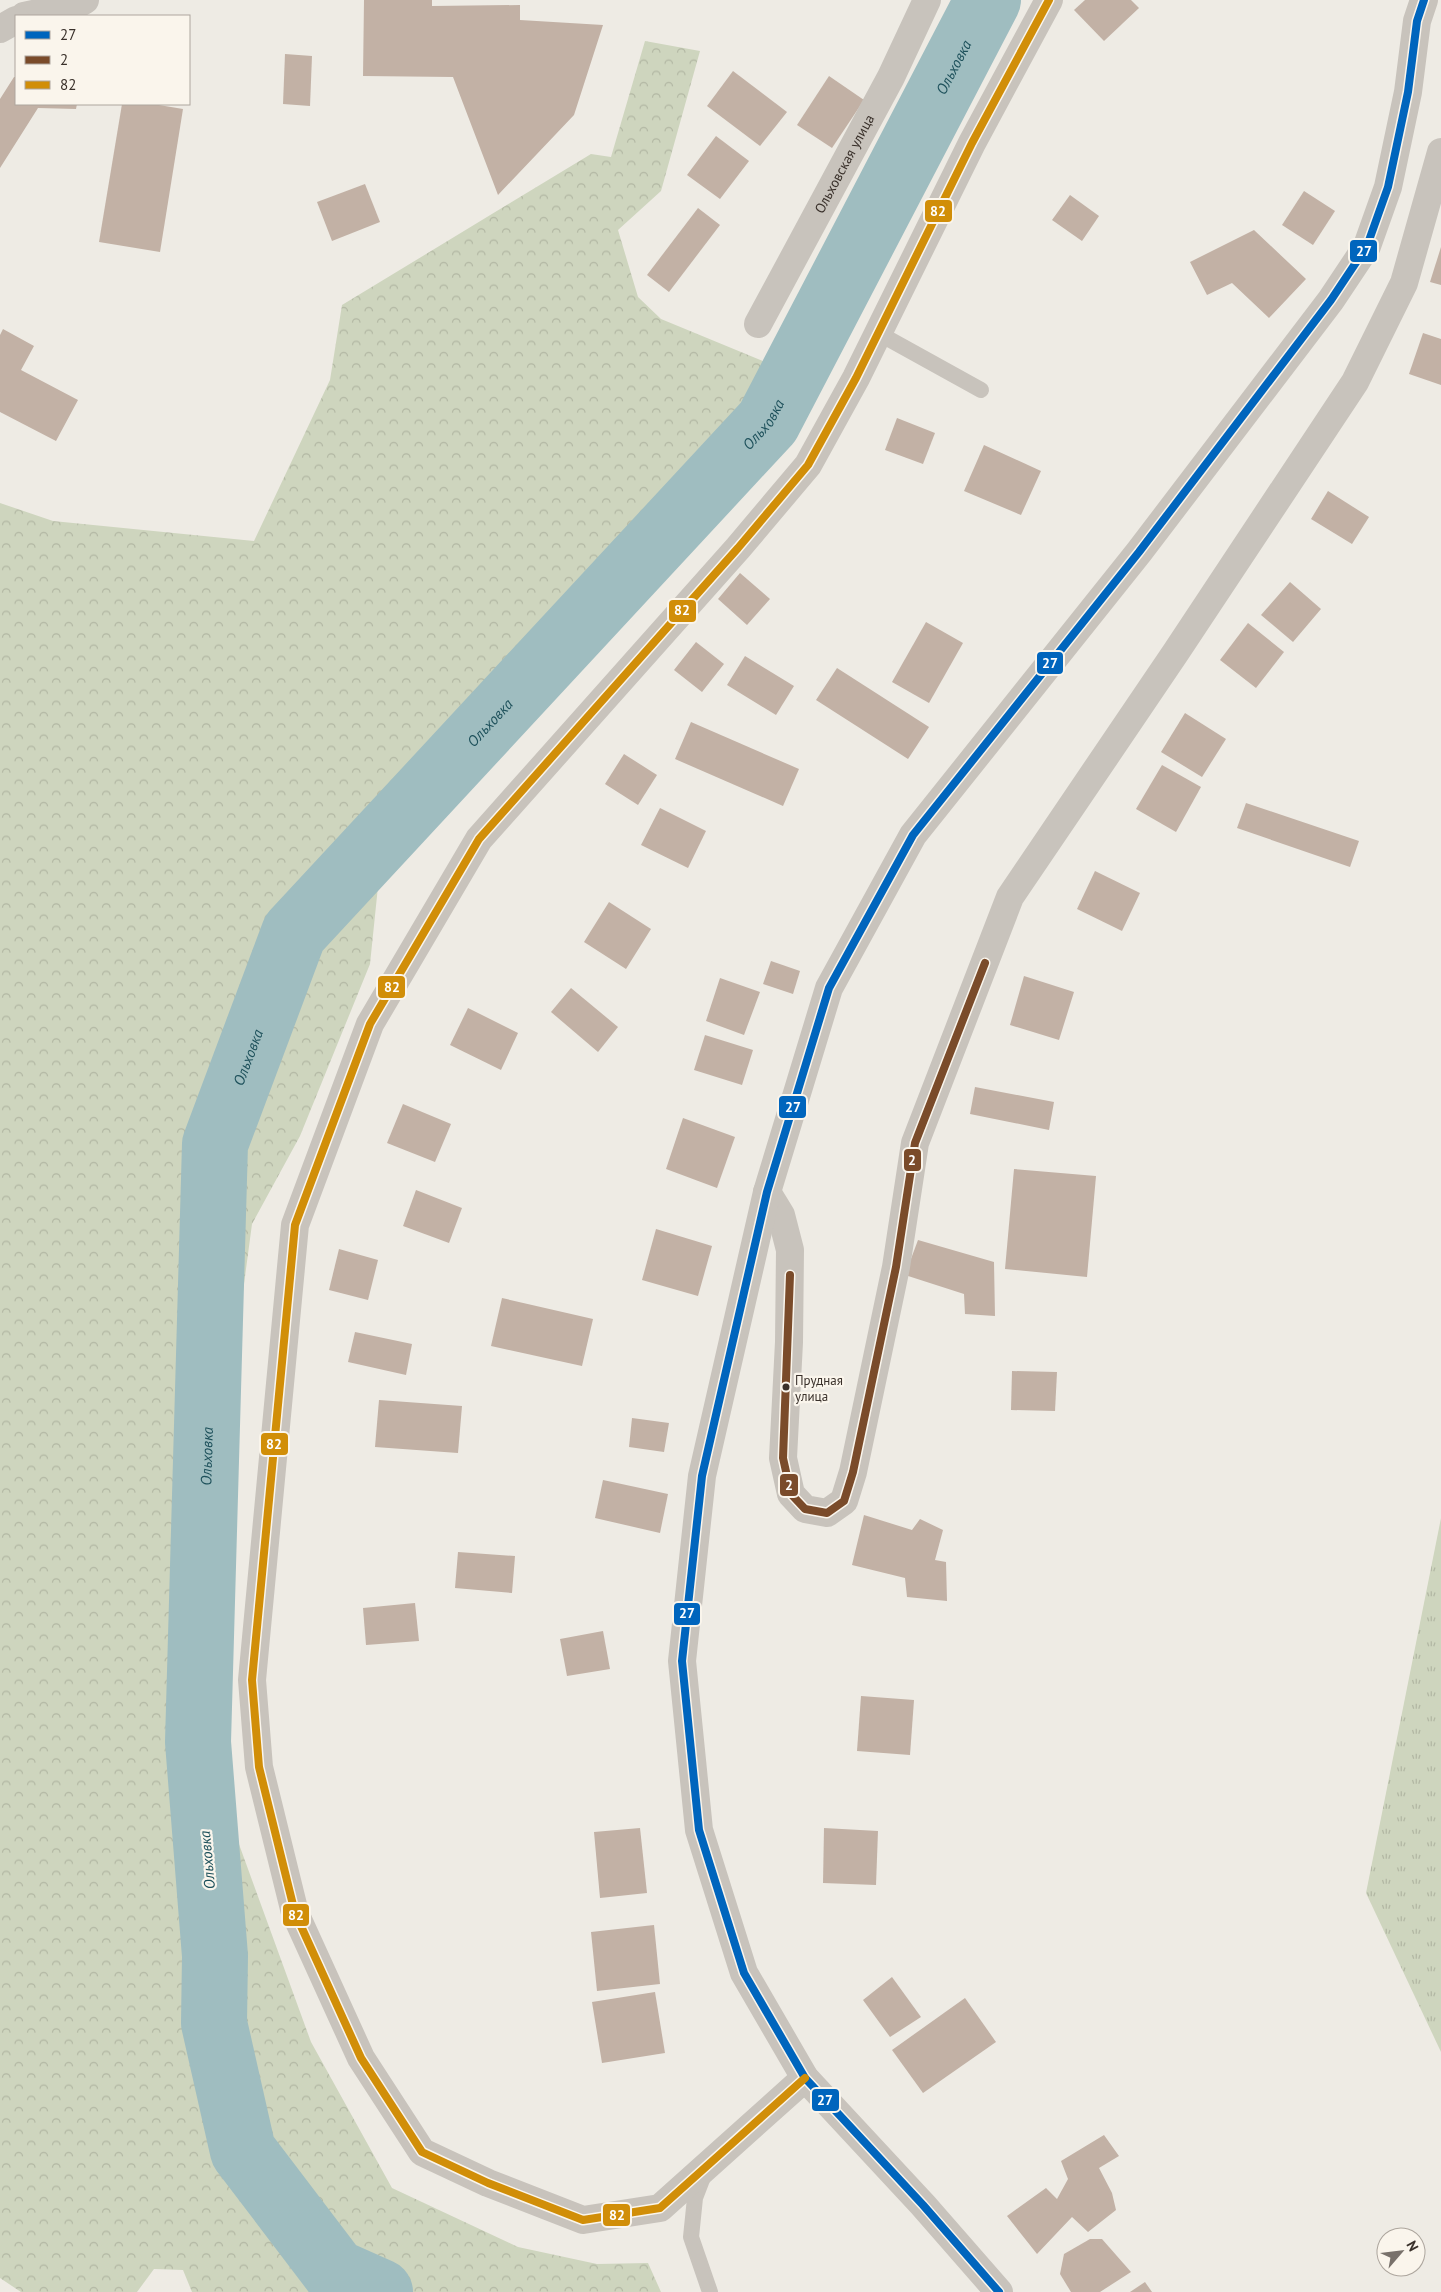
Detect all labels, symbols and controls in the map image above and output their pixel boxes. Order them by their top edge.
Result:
legend [15,15,190,105]
text: 27 [60,25,76,44]
water label: Ольховка [931,36,975,97]
text: 2 [60,50,68,69]
text: 82 [60,75,76,94]
street label: Ольховская улица [810,111,878,216]
line badge: 82 [924,199,953,223]
text: 82 [930,202,946,220]
line badge: 27 [1349,239,1378,263]
text: 27 [1356,242,1372,260]
water label: Ольховка [738,395,788,453]
line badge: 82 [668,599,697,623]
text: 82 [674,601,690,619]
line badge: 27 [1036,651,1064,675]
text: 27 [1042,654,1058,672]
water label: Ольховка [462,694,517,750]
line badge: 82 [377,975,406,999]
text: 82 [384,978,400,996]
water label: Ольховка [228,1026,267,1088]
line badge: 27 [778,1095,807,1119]
text: 27 [785,1098,801,1116]
line badge: 2 [903,1148,922,1172]
text: 2 [908,1151,916,1169]
place label: Прудная улица [795,1372,843,1405]
marker: Прудная улица [781,1382,791,1392]
water label: Ольховка [196,1426,216,1486]
line badge: 82 [260,1432,289,1456]
text: 82 [266,1435,282,1453]
line badge: 2 [779,1473,799,1497]
text: 2 [785,1476,793,1494]
line badge: 27 [673,1602,701,1626]
text: 27 [679,1604,695,1622]
water label: Ольховка [195,1829,219,1890]
line badge: 82 [282,1903,310,1927]
text: 82 [288,1906,304,1924]
line badge: 27 [811,2088,840,2112]
text: 27 [817,2091,833,2109]
line badge: 82 [602,2203,631,2227]
text: 82 [609,2206,625,2224]
north arrow [1376,2227,1426,2277]
text: N [1402,2238,1423,2254]

